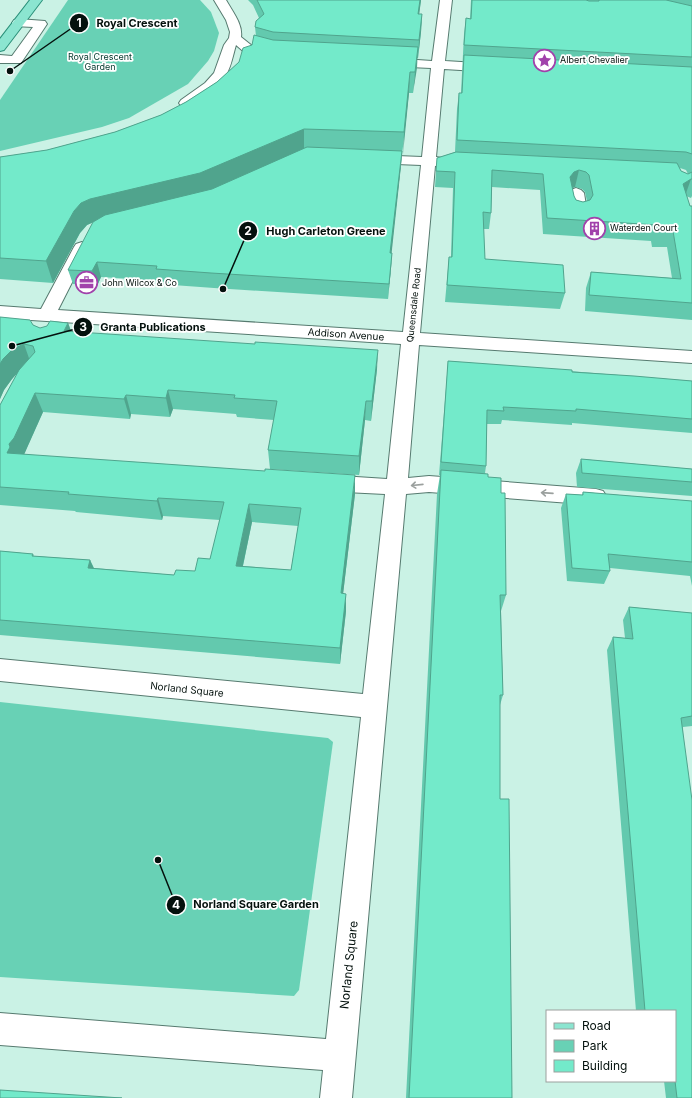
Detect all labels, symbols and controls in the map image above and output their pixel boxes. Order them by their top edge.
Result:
callout: Royal Crescent [69,11,186,34]
text: 1 [76,15,82,30]
text: Royal Crescent [96,16,178,30]
place icon: Albert Chevalier [531,47,557,73]
park label: Royal Crescent Garden [68,51,132,72]
place label: Albert Chevalier [560,54,629,65]
building icon: Waterden Court [582,215,608,241]
callout: Hugh Carleton Greene [238,219,394,242]
place label: Waterden Court [610,222,677,233]
text: 2 [244,223,252,238]
text: Hugh Carleton Greene [266,224,386,238]
street label: Queensdale Road [404,267,423,343]
office icon: John Wilcox & Co [73,270,99,296]
place label: John Wilcox & Co [102,277,177,288]
callout: Granta Publications [73,315,214,338]
text: 3 [79,319,87,334]
text: Granta Publications [100,320,206,334]
street label: Addison Avenue [307,325,385,343]
one-way arrow [411,482,424,489]
one-way arrow [541,489,554,496]
street label: Norland Square [150,679,225,699]
callout: Norland Square Garden [166,893,327,916]
text: 4 [172,897,180,912]
text: Norland Square Garden [193,897,319,911]
street label: Norland Square [336,920,361,1010]
legend [546,1010,676,1082]
text: Road [582,1018,611,1033]
text: Park [582,1038,608,1053]
text: Building [582,1058,627,1073]

